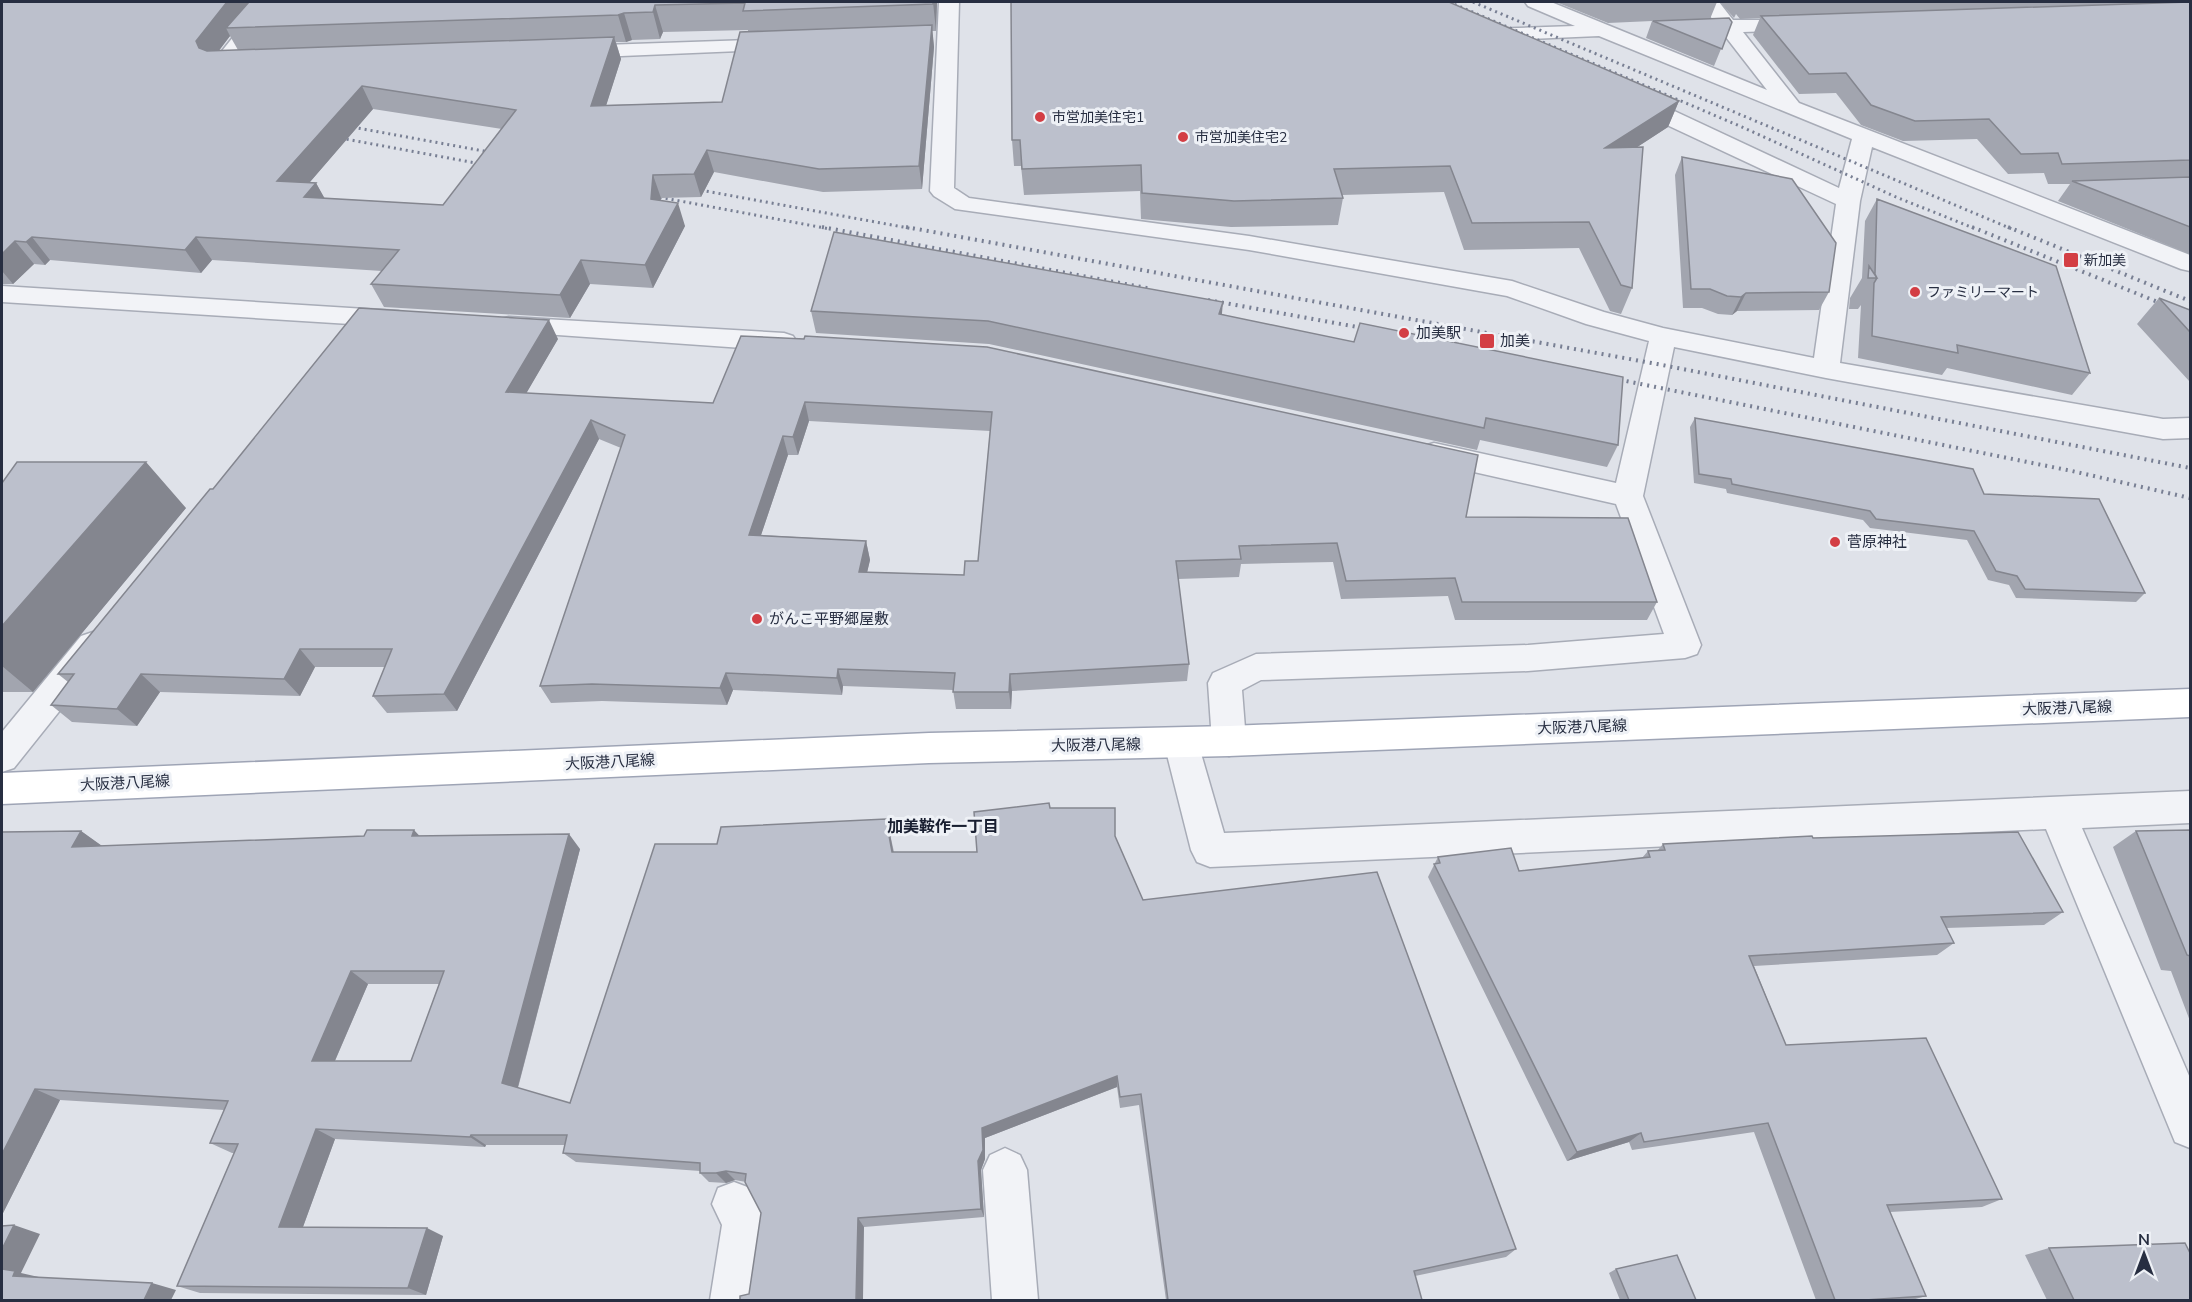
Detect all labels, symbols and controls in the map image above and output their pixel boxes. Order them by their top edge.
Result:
place label: 市営加美住宅1 [1052,108,1144,127]
marker: 市営加美住宅1 [1033,110,1047,124]
place label: 市営加美住宅2 [1195,128,1287,147]
marker: 市営加美住宅2 [1176,130,1190,144]
marker: 新加美 [2062,251,2080,269]
place label: 新加美 [2084,251,2126,270]
place label: ファミリーマート [1927,283,2039,302]
marker: ファミリーマート [1908,285,1922,299]
place label: 加美駅 [1416,323,1461,343]
marker: 加美駅 [1397,326,1411,340]
place label: 加美 [1500,331,1530,351]
marker: 加美 [1478,332,1496,350]
place label: 菅原神社 [1847,532,1907,552]
marker: 菅原神社 [1828,535,1842,549]
place label: がんこ平野郷屋敷 [769,609,889,629]
marker: がんこ平野郷屋敷 [750,612,764,626]
street label: 大阪港八尾線 [2022,696,2112,720]
street label: 大阪港八尾線 [1537,715,1627,739]
street label: 大阪港八尾線 [1051,734,1141,756]
street label: 大阪港八尾線 [565,750,655,774]
street label: 大阪港八尾線 [80,771,170,795]
district label: 加美鞍作一丁目 [887,816,999,838]
north arrow [2114,1224,2174,1284]
text: N [2138,1229,2150,1251]

